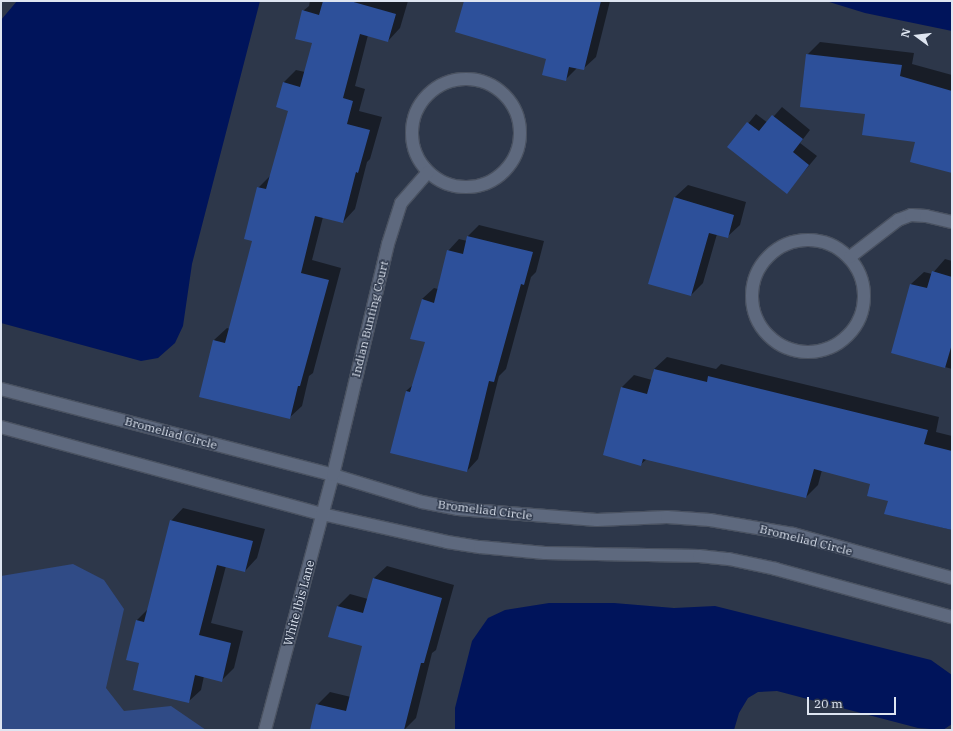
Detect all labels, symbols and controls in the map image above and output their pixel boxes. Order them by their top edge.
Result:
north arrow [897,16,937,56]
text: N [898,27,913,39]
street label: Indian Bunting Court [349,259,391,379]
street label: Bromeliad Circle [123,414,219,452]
street label: Bromeliad Circle [437,497,533,523]
street label: Bromeliad Circle [758,522,854,558]
street label: White Ibis Lane [281,559,317,647]
scale bar [809,689,898,715]
text: 20 m [814,696,843,711]

